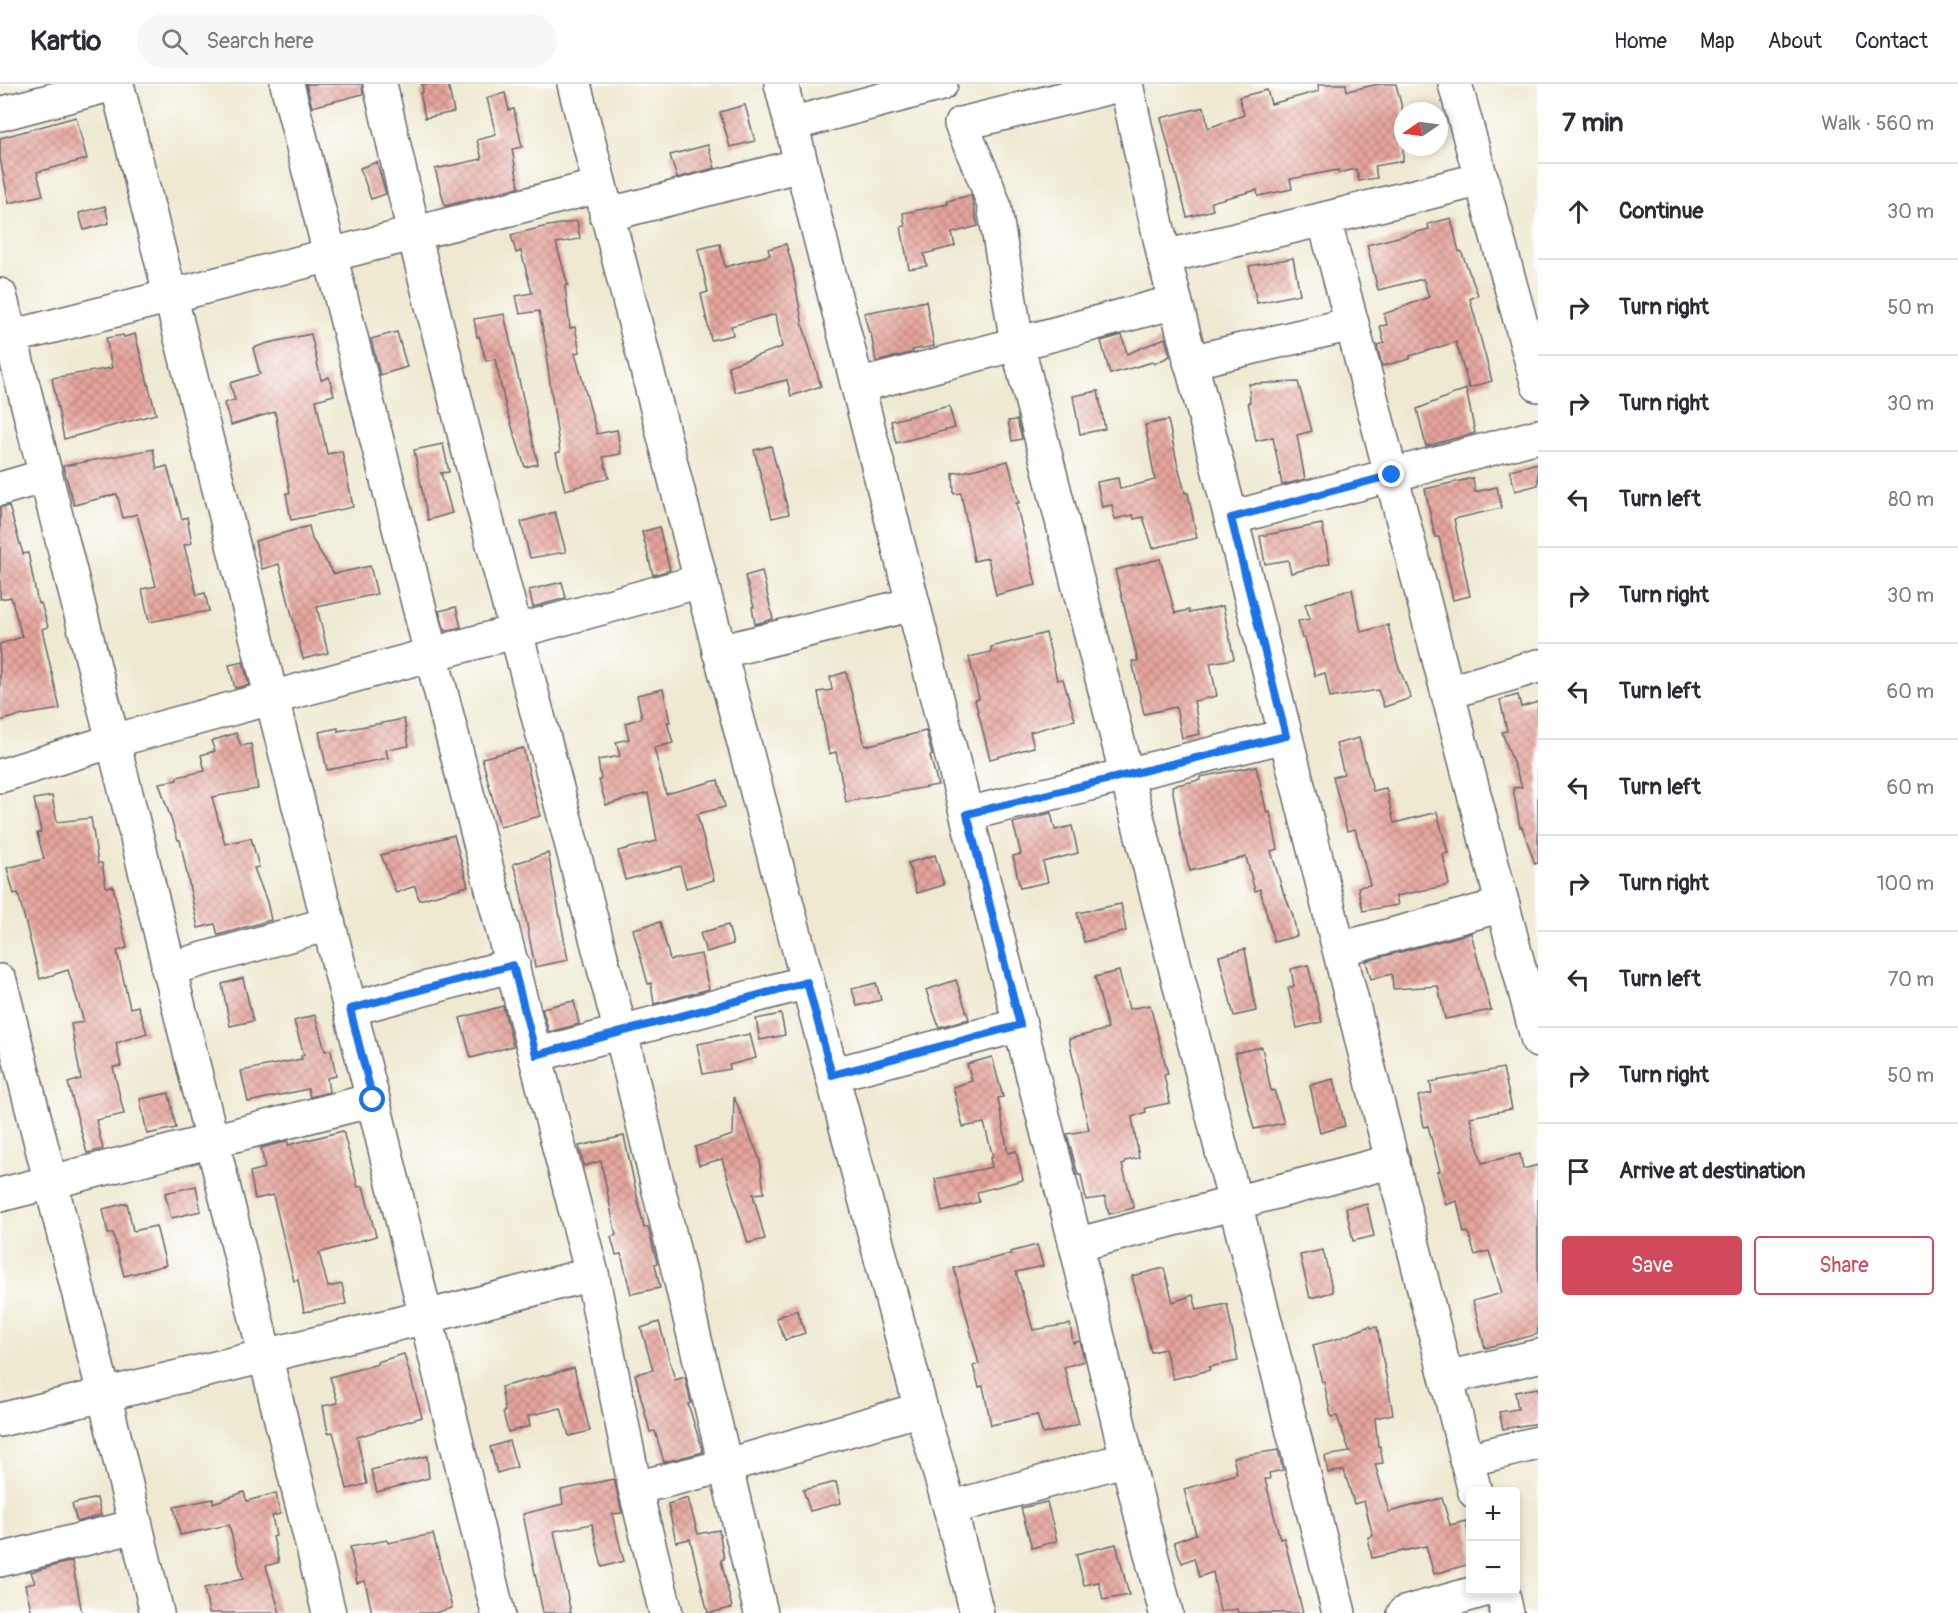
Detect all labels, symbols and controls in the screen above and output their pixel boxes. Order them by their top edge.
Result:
search box [137,14,557,68]
text: Kartio [30,24,101,59]
icon: search [158,25,191,58]
text: Search here [206,27,314,55]
text: Home [1614,28,1667,55]
text: Map [1700,28,1735,55]
text: About [1768,28,1822,55]
text: Contact [1855,28,1928,55]
north arrow [1394,102,1448,156]
text: 7 min [1562,107,1624,139]
text: Walk · 560 m [1821,111,1934,136]
icon: ahead [1562,195,1595,228]
text: Continue [1619,197,1703,225]
text: 30 m [1887,199,1934,224]
icon: right [1562,291,1595,324]
text: Turn right [1619,293,1709,321]
text: 50 m [1887,295,1934,320]
icon: right [1562,387,1595,420]
text: Turn right [1619,389,1709,417]
text: 30 m [1887,391,1934,416]
route end [1378,461,1404,487]
icon: left [1562,483,1595,516]
text: Turn left [1619,485,1701,513]
text: 80 m [1888,487,1934,512]
icon: right [1562,579,1595,612]
text: Turn right [1619,581,1709,609]
text: 30 m [1887,583,1934,608]
icon: left [1562,675,1595,708]
text: Turn left [1619,677,1701,705]
text: 60 m [1887,679,1934,704]
icon: left [1562,771,1595,804]
text: Turn left [1619,773,1701,801]
text: 60 m [1887,775,1934,800]
icon: right [1562,867,1595,900]
text: Turn right [1619,869,1709,897]
text: 100 m [1877,871,1934,896]
icon: left [1562,963,1595,996]
text: Turn left [1619,965,1701,993]
text: 70 m [1888,967,1934,992]
icon: right [1562,1059,1595,1092]
text: Turn right [1619,1061,1709,1089]
text: 50 m [1887,1063,1934,1088]
route start [359,1086,385,1112]
icon: arrive [1562,1155,1595,1188]
text: Arrive at destination [1619,1157,1805,1185]
button: Save [1562,1236,1742,1295]
button: Share [1754,1236,1934,1295]
map controls [1466,1487,1520,1595]
button: + [1466,1487,1520,1541]
button: − [1466,1541,1520,1595]

